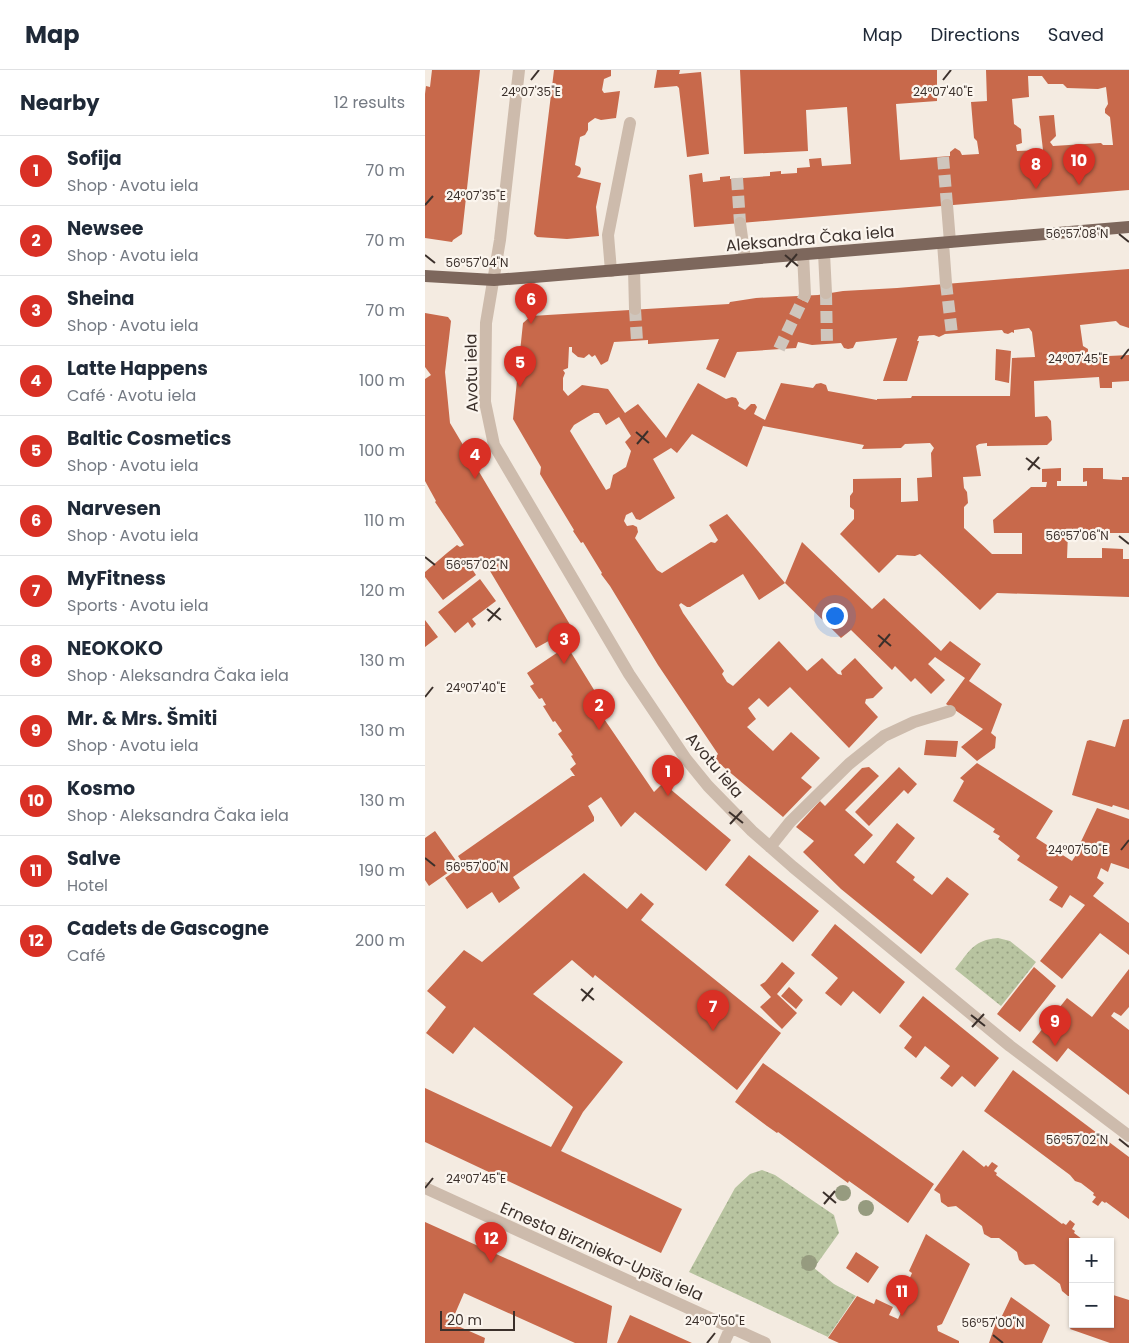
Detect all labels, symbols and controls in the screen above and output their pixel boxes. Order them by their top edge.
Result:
text: Map [25,18,80,51]
text: Map [863,22,902,47]
text: Directions [930,22,1020,47]
text: Saved [1048,22,1104,47]
text: 24°07'35"E [501,83,561,100]
text: 24°07'40"E [913,83,973,100]
text: Nearby [20,88,100,117]
text: 12 results [334,91,405,114]
pin: 10 [1063,144,1095,185]
text: Sofija [67,145,122,172]
pin: 8 [1020,148,1052,189]
text: 1 [33,159,39,182]
text: 70 m [365,159,405,182]
text: Shop · Avotu iela [67,174,199,197]
text: 24°07'35"E [446,187,506,204]
text: Newsee [67,215,143,242]
street label: Aleksandra Čaka iela [725,220,895,257]
text: 56°57'08"N [1045,225,1109,242]
text: 2 [31,229,41,252]
text: 70 m [365,229,405,252]
text: Shop · Avotu iela [67,244,199,267]
text: 56°57'04"N [445,254,509,271]
pin: 6 [515,283,547,324]
text: Sheina [67,285,135,312]
text: 3 [31,299,41,322]
text: 70 m [365,299,405,322]
text: Shop · Avotu iela [67,314,199,337]
street label: Avotu iela [459,333,484,413]
pin: 5 [504,346,536,387]
text: 24°07'45"E [1048,350,1108,367]
text: Latte Happens [67,355,208,382]
text: 4 [31,369,41,392]
text: 100 m [359,369,405,392]
text: Café · Avotu iela [67,384,196,407]
text: Baltic Cosmetics [67,425,231,452]
pin: 4 [459,438,491,479]
text: 5 [31,439,41,462]
text: 100 m [359,439,405,462]
text: Shop · Avotu iela [67,454,199,477]
text: Narvesen [67,495,161,522]
text: 6 [31,509,41,532]
text: 110 m [364,509,405,532]
text: Shop · Avotu iela [67,524,199,547]
text: 56°57'06"N [1045,527,1109,544]
text: 56°57'02"N [446,556,508,573]
text: MyFitness [67,565,166,592]
text: 7 [32,579,40,602]
text: 120 m [360,579,405,602]
text: Sports · Avotu iela [67,594,208,617]
your location [822,603,848,629]
pin: 3 [548,623,580,664]
text: NEOKOKO [67,635,163,662]
text: 8 [31,649,41,672]
text: 130 m [360,649,405,672]
text: Shop · Aleksandra Čaka iela [67,664,289,687]
text: 24°07'40"E [446,679,506,696]
pin: 2 [583,689,615,730]
text: Mr. & Mrs. Šmiti [67,705,217,732]
text: 9 [31,719,41,742]
text: 130 m [360,719,405,742]
street label: Avotu iela [680,728,749,803]
text: Shop · Avotu iela [67,734,199,757]
pin: 1 [652,755,684,796]
text: Kosmo [67,775,135,802]
text: 10 [28,789,44,812]
text: 130 m [360,789,405,812]
text: Shop · Aleksandra Čaka iela [67,804,289,827]
text: 24°07'50"E [1048,841,1108,858]
text: Salve [67,845,121,872]
text: 56°57'00"N [445,858,509,875]
text: 11 [30,859,42,882]
text: 190 m [359,859,405,882]
text: Hotel [67,874,108,897]
text: Cadets de Gascogne [67,915,269,942]
text: 12 [28,929,44,952]
text: 200 m [355,929,405,952]
text: Café [67,944,105,967]
pin: 7 [697,990,729,1031]
pin: 9 [1039,1005,1071,1046]
text: 56°57'02"N [1046,1131,1108,1148]
text: 24°07'45"E [446,1170,506,1187]
street label: Ernesta Birznieka-Upīša iela [497,1196,707,1307]
pin: 12 [475,1222,507,1263]
map controls [1069,1238,1114,1328]
button: + [1069,1238,1114,1283]
pin: 11 [886,1275,918,1316]
button: − [1069,1283,1114,1328]
scale bar [440,1308,515,1331]
text: 20 m [447,1310,482,1330]
text: 24°07'50"E [685,1312,745,1329]
text: 56°57'00"N [961,1314,1025,1331]

